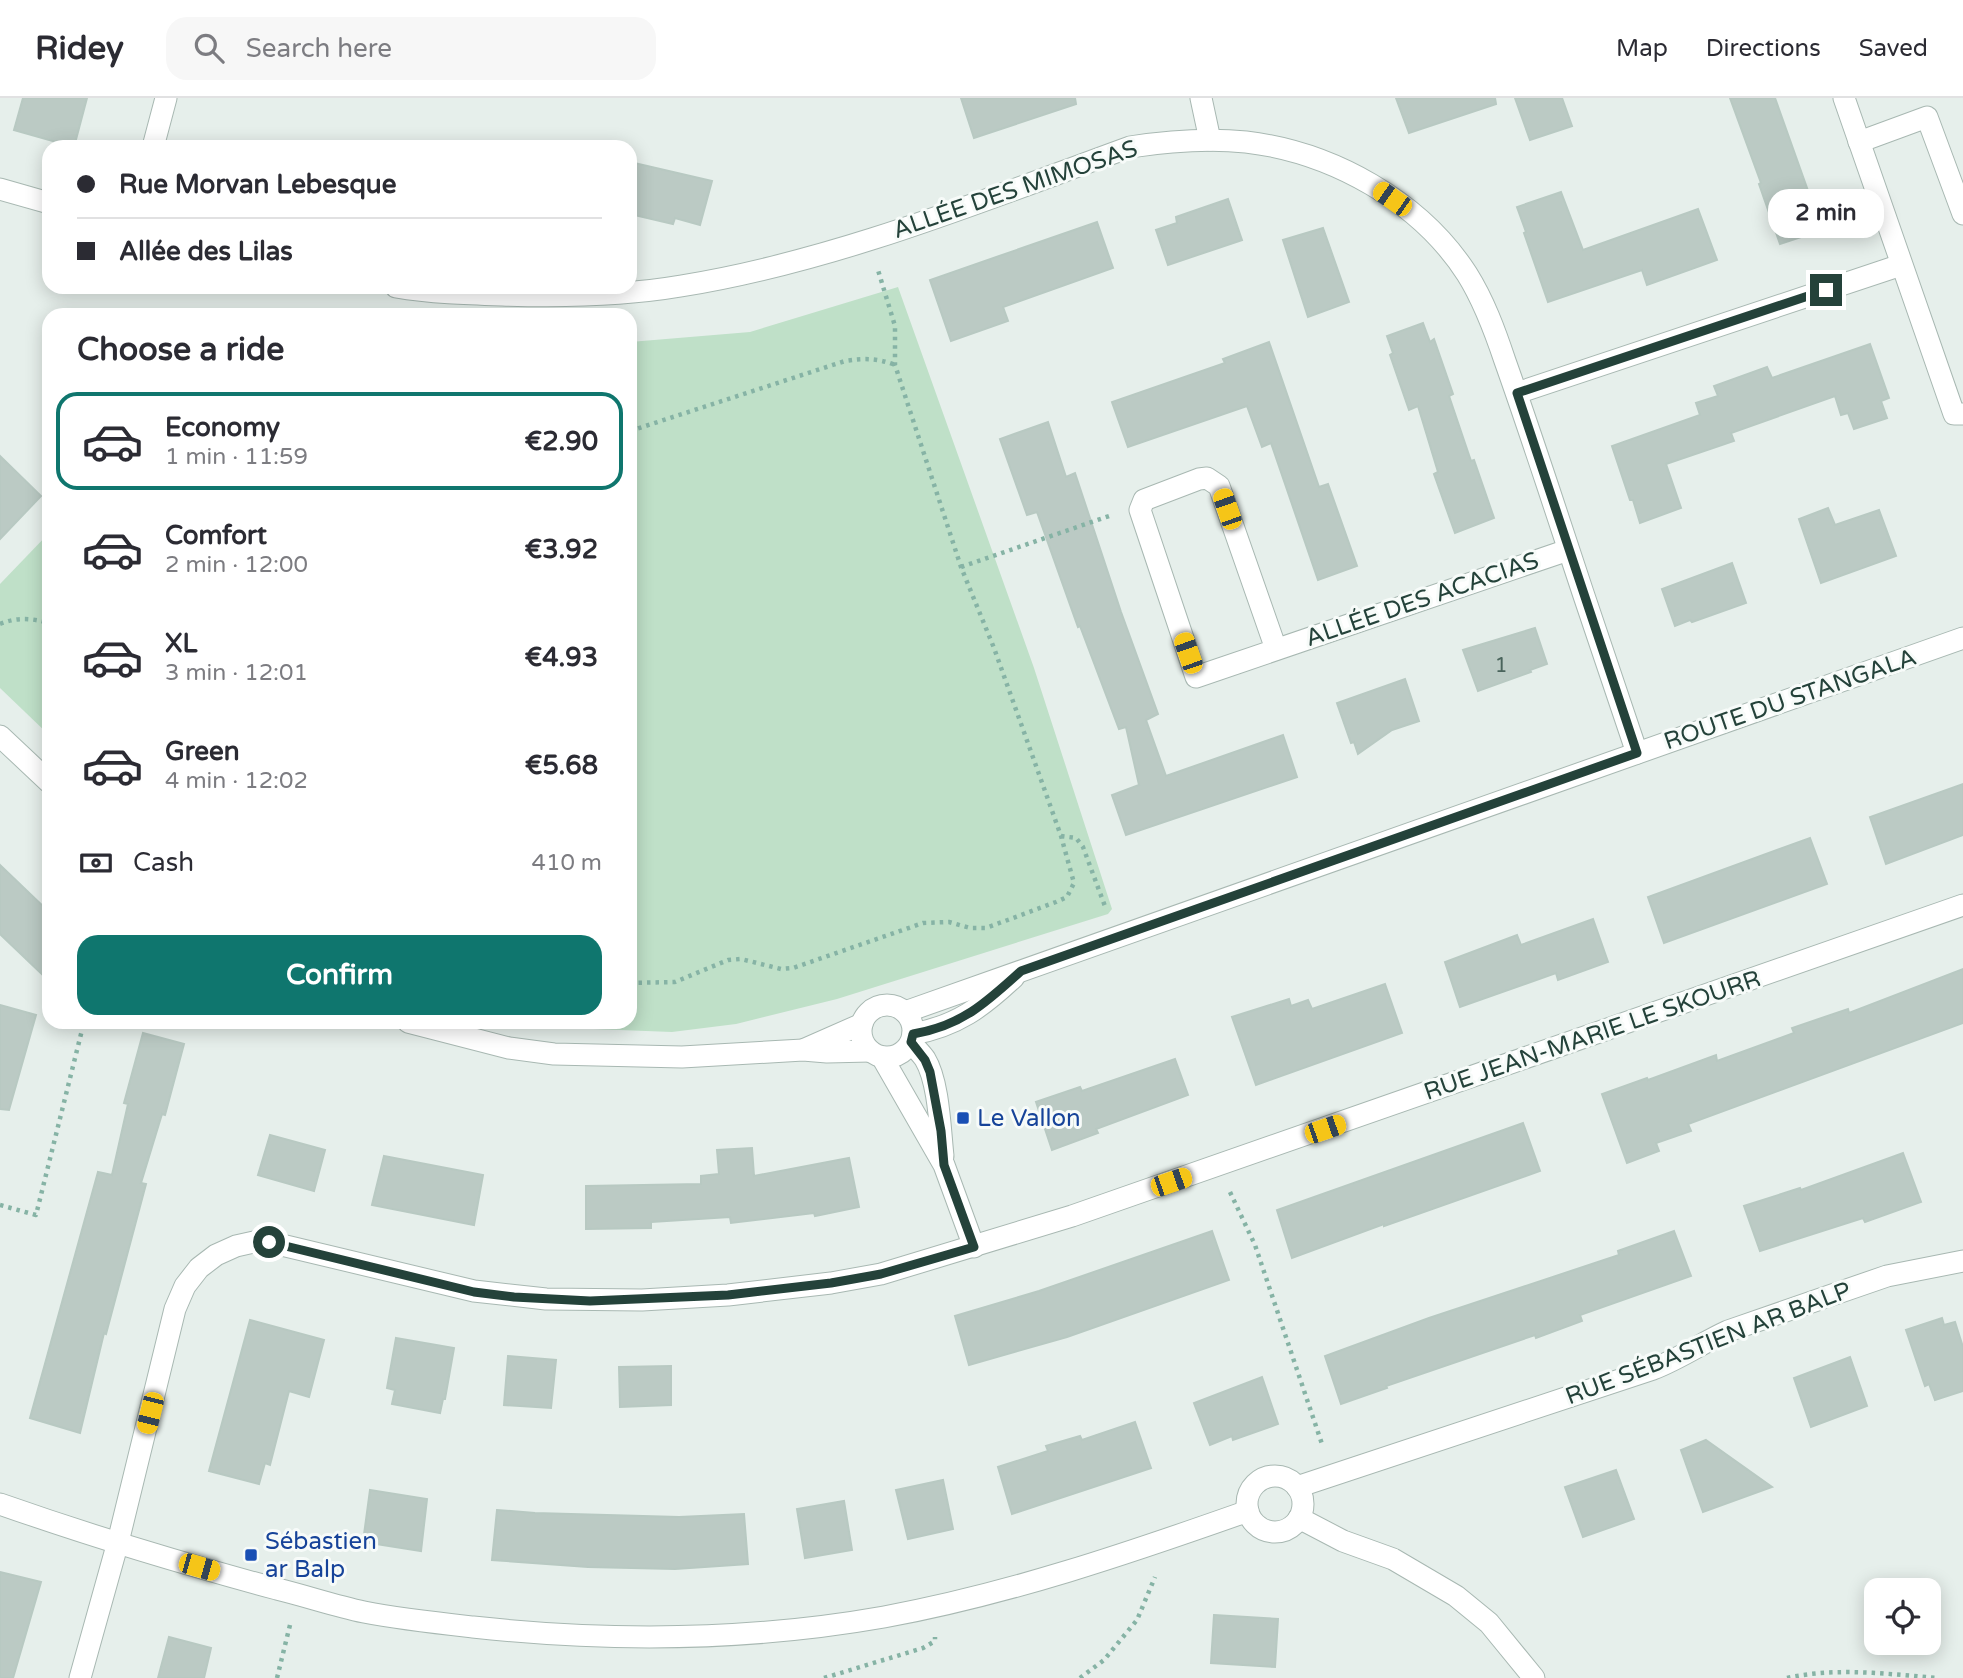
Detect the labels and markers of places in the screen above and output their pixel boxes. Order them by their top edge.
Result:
place label: Le Vallon [977,1104,1081,1133]
marker: Le Vallon [955,1110,971,1126]
place label: Sébastien ar Balp [265,1527,377,1584]
marker: Sébastien ar Balp [243,1547,259,1563]

